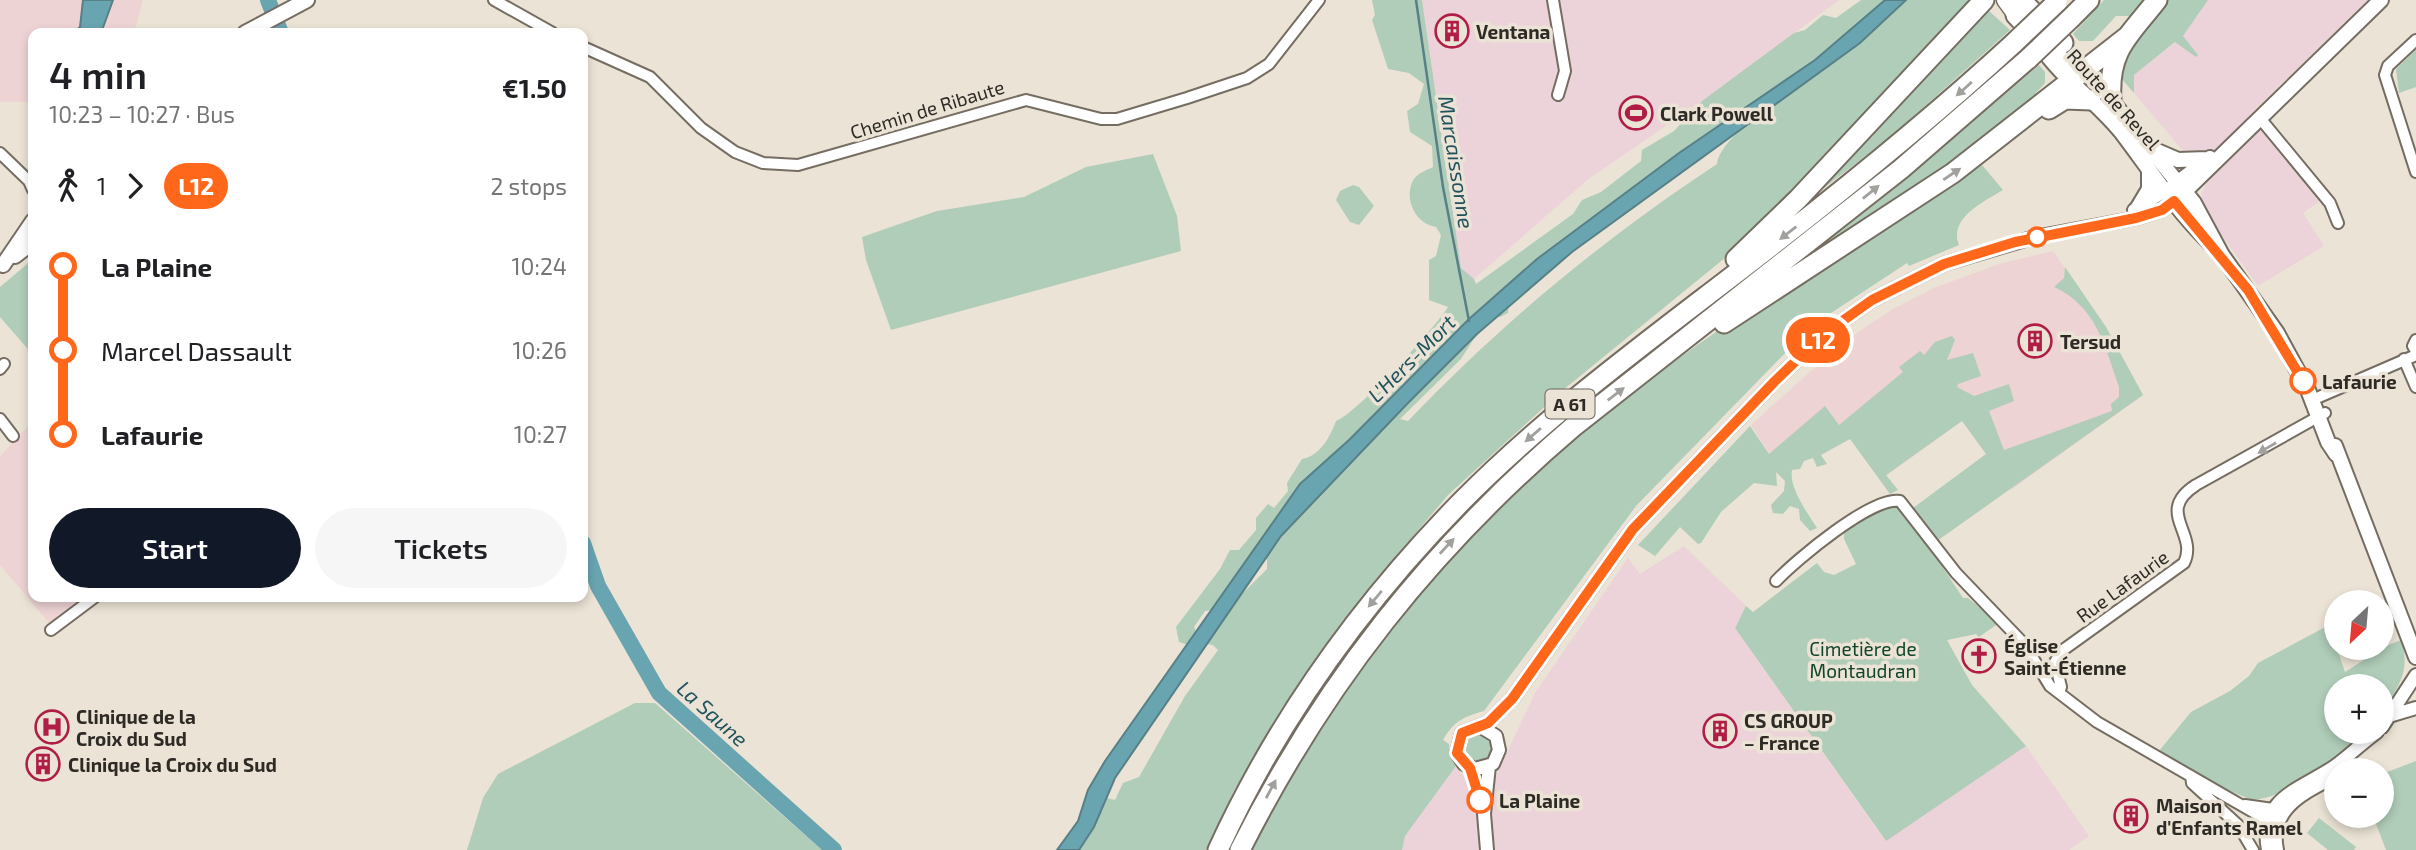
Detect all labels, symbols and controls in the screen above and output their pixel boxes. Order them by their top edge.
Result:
building icon: Ventana [1433,12,1471,50]
place label: Ventana [1476,20,1550,43]
street label: Route de Revel [2063,44,2166,154]
text: 4 min [49,51,147,97]
text: €1.50 [502,72,567,103]
street label: Chemin de Ribaute [847,75,1007,143]
one-way arrow [1955,81,1973,97]
water label: Marcaissonne [1434,94,1480,230]
sports icon: Clark Powell [1617,94,1655,132]
text: 10:23 – 10:27 · Bus [49,100,235,128]
place label: Clark Powell [1660,102,1774,125]
icon: walk [49,167,87,205]
icon: forward [116,167,154,205]
one-way arrow [1943,167,1961,181]
text: L12 [178,171,214,200]
text: 1 [97,172,106,200]
text: 2 stops [490,172,567,200]
one-way arrow [1862,185,1880,200]
one-way arrow [1779,225,1797,240]
unlabelled marker [2027,227,2047,247]
text: La Plaine [101,251,212,282]
text: 10:24 [511,252,567,280]
water label: L'Hers-Mort [1362,309,1460,407]
line badge: L12 [1778,317,1858,363]
building icon: Tersud [2016,322,2054,360]
text: L12 [1800,325,1836,354]
place label: Tersud [2060,330,2121,353]
text: Marcel Dassault [101,335,292,366]
text: 10:26 [512,336,567,364]
marker: Lafaurie [2290,368,2316,394]
place label: Lafaurie [2322,370,2397,393]
one-way arrow [1606,386,1624,401]
road number: A 61 [1546,390,1594,418]
text: Lafaurie [101,419,203,450]
text: 10:27 [514,420,567,448]
one-way arrow [1524,427,1541,442]
one-way arrow [2257,441,2276,454]
button: Start [49,508,301,588]
button: Tickets [315,508,567,588]
one-way arrow [1438,538,1454,555]
street label: Rue Lafaurie [2071,545,2173,627]
one-way arrow [1368,590,1383,607]
north arrow [2324,590,2394,660]
map controls [2324,590,2394,828]
place label: Église Saint-Étienne [2004,633,2127,679]
park label: Cimetière de Montaudran [1809,637,1917,682]
church icon: Église Saint-Étienne [1960,637,1998,675]
button: + [2324,674,2394,744]
water label: La Saune [673,675,753,751]
place label: Clinique de la Croix du Sud [76,705,196,750]
hospital icon: Clinique de la Croix du Sud [33,708,71,746]
place label: CS GROUP – France [1744,709,1833,754]
building icon: CS GROUP – France [1701,712,1739,750]
building icon: Clinique la Croix du Sud [24,745,62,783]
place label: Clinique la Croix du Sud [68,753,277,776]
button: − [2324,758,2394,828]
one-way arrow [1265,779,1277,799]
marker: La Plaine [1467,787,1493,813]
place label: La Plaine [1499,789,1581,812]
place label: Maison d'Enfants Ramel [2156,794,2303,839]
building icon: Maison d'Enfants Ramel [2112,797,2150,835]

